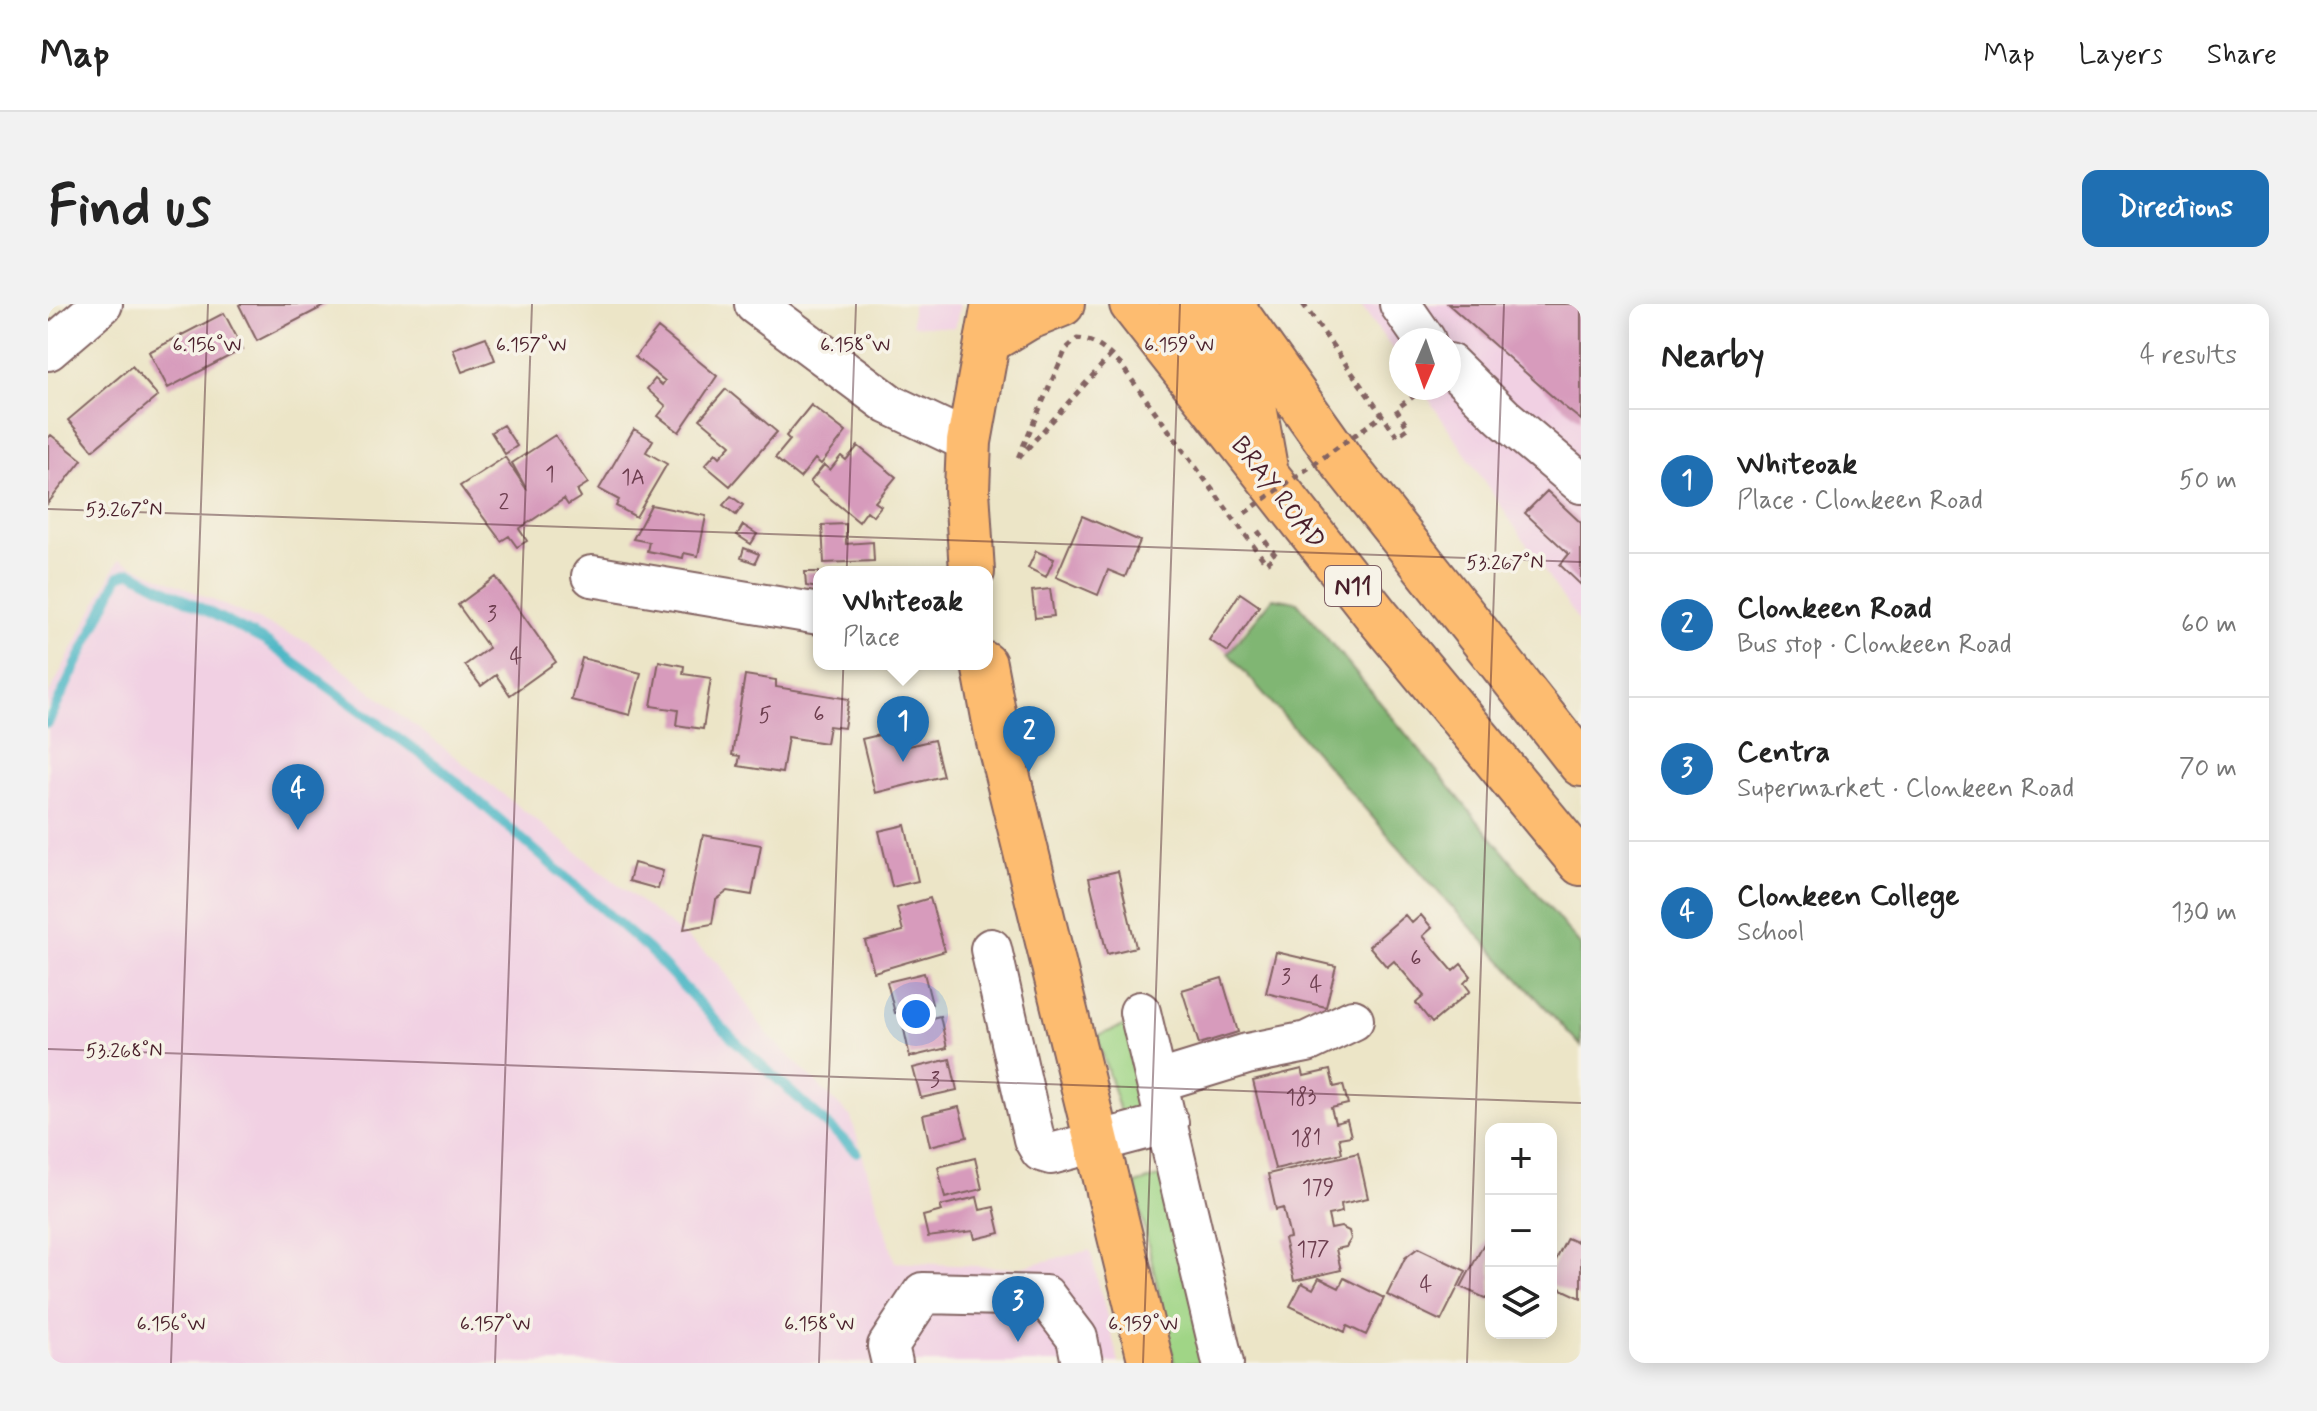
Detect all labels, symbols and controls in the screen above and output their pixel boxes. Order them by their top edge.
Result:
text: Map [40,31,110,80]
text: Map [1984,37,2035,74]
text: Layers [2079,37,2163,74]
text: Share [2207,37,2277,74]
button: Directions [2082,170,2269,247]
text: Find us [48,172,211,245]
north arrow [1389,328,1461,400]
text: 6.156°W [173,332,241,359]
text: 6.157°W [496,332,566,359]
text: 6.158°W [820,332,890,359]
text: 6.159°W [1144,332,1214,359]
text: Nearby [1661,334,1765,379]
text: 4 results [2140,339,2237,373]
street label: BRAY ROAD [1223,430,1332,557]
text: Whiteoak [1737,445,1857,484]
house number: 1 [545,461,555,489]
house number: 1A [621,464,645,492]
text: 1 [1681,464,1693,498]
text: 50 m [2179,464,2237,498]
text: Place · Clonkeen Road [1737,484,1983,518]
house number: 2 [499,489,510,517]
text: 53.267°N [85,497,163,524]
text: 53.267°N [1466,550,1544,577]
popup [813,566,993,670]
road number: N11 [1325,566,1381,606]
text: Whiteoak [843,582,963,621]
text: Clonkeen Road [1737,589,1932,628]
house number: 3 [487,601,497,629]
text: 2 [1681,608,1693,642]
text: 60 m [2181,608,2237,642]
text: Place [843,621,900,655]
text: Bus stop · Clonkeen Road [1737,628,2012,662]
house number: 4 [510,643,523,671]
pin: 1 [877,696,929,762]
house number: 6 [813,701,825,729]
house number: 5 [758,702,772,730]
pin: 2 [1003,706,1055,772]
text: Centra [1737,733,1830,772]
text: 3 [1681,752,1693,786]
text: 70 m [2179,752,2237,786]
pin: 4 [272,764,324,830]
text: Supermarket · Clonkeen Road [1737,772,2074,806]
text: Clonkeen College [1737,877,1959,916]
text: 4 [1679,896,1695,930]
text: 130 m [2171,896,2237,930]
text: School [1737,916,1804,950]
house number: 6 [1410,945,1422,973]
house number: 3 [1281,964,1291,992]
house number: 4 [1310,971,1323,999]
your location [896,994,936,1034]
text: 53.268°N [86,1038,162,1065]
house number: 3 [930,1067,940,1095]
house number: 183 [1286,1084,1316,1112]
map controls [1485,1123,1557,1339]
button: + [1485,1123,1557,1195]
house number: 181 [1291,1125,1321,1153]
house number: 179 [1302,1174,1334,1202]
button: − [1485,1195,1557,1267]
house number: 177 [1296,1236,1330,1264]
button: layers [1485,1267,1557,1339]
house number: 4 [1420,1271,1433,1299]
pin: 3 [992,1276,1044,1342]
text: 6.156°W [137,1311,205,1338]
text: 6.157°W [460,1311,530,1338]
text: 6.158°W [784,1311,854,1338]
text: 6.159°W [1108,1311,1178,1338]

